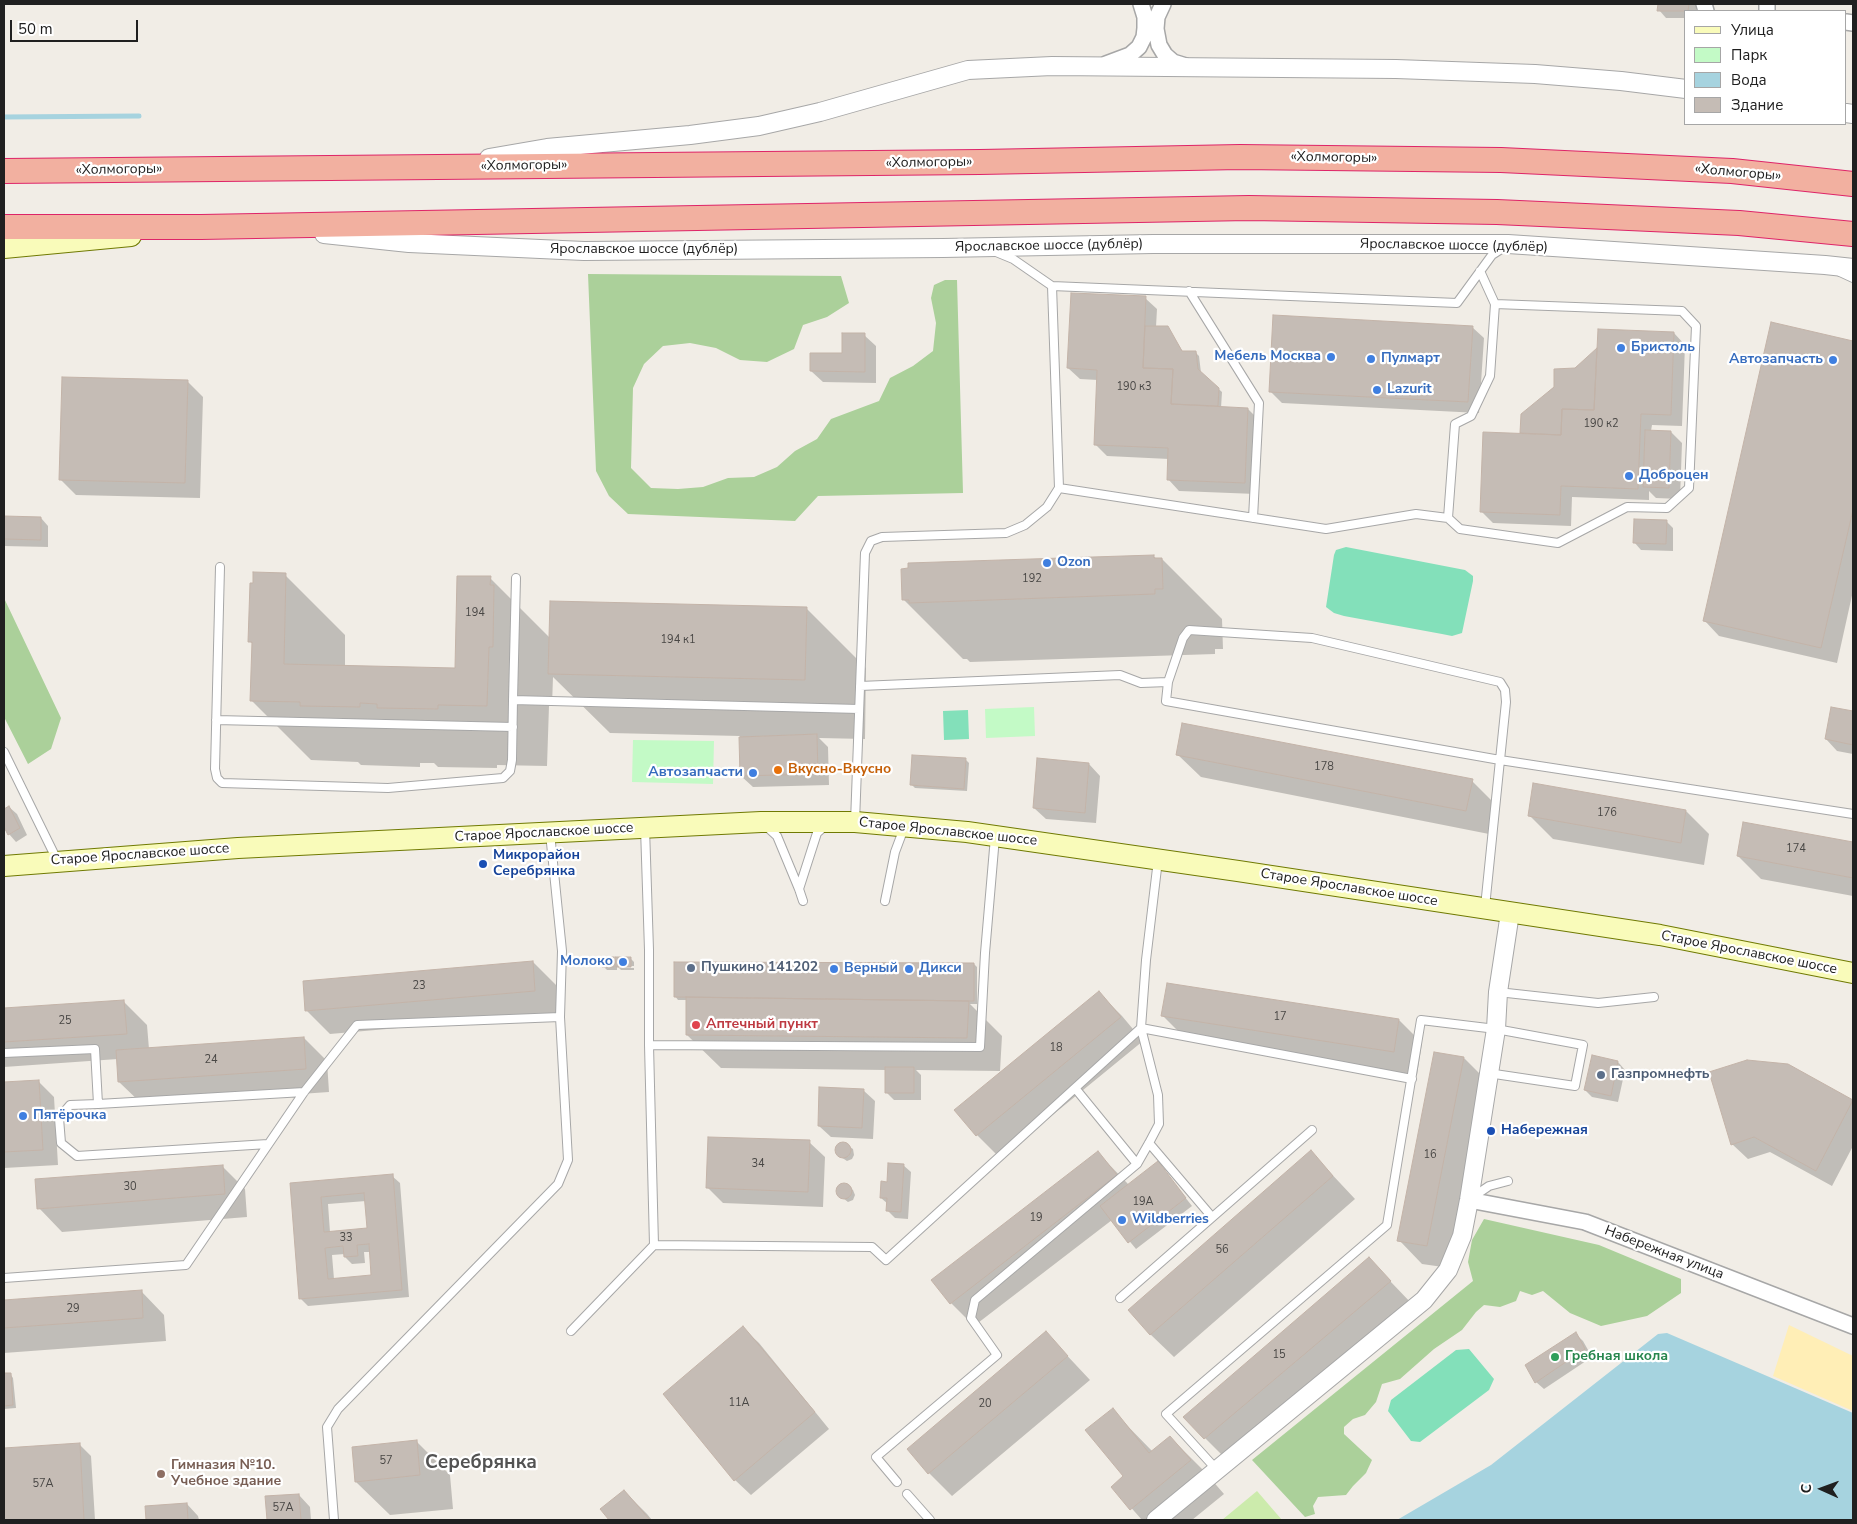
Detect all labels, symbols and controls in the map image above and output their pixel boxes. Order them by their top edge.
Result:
scale bar [12,10,140,42]
legend [1684,10,1847,125]
text: 50 m [18,19,53,39]
text: Улица [1731,20,1774,40]
text: Парк [1731,45,1767,65]
text: Вода [1731,70,1767,90]
text: Здание [1731,95,1783,115]
street label: «Холмогоры» [1290,149,1378,167]
street label: «Холмогоры» [885,154,973,172]
street label: «Холмогоры» [480,157,568,175]
street label: «Холмогоры» [75,161,163,179]
street label: «Холмогоры» [1694,161,1782,185]
street label: Ярославское шоссе (дублёр) [955,236,1143,256]
street label: Ярославское шоссе (дублёр) [1360,236,1548,256]
street label: Ярославское шоссе (дублёр) [550,242,738,258]
place label: Бристоль [1631,340,1695,356]
marker: Бристоль [1615,342,1627,354]
place label: Мебель Москва [1214,349,1321,365]
marker: Мебель Москва [1325,351,1337,363]
place label: Пулмарт [1381,351,1440,367]
place label: Автозапчасть [1729,352,1823,368]
marker: Пулмарт [1365,353,1377,365]
marker: Автозапчасть [1827,354,1839,366]
house number: 190 к3 [1116,380,1152,394]
place label: Lazurit [1387,382,1432,398]
marker: Lazurit [1371,384,1383,396]
house number: 190 к2 [1583,417,1619,431]
place label: Доброцен [1639,468,1709,484]
marker: Доброцен [1623,470,1635,482]
place label: Ozon [1057,555,1091,571]
marker: Ozon [1041,557,1053,569]
house number: 192 [1022,572,1042,586]
house number: 194 [465,606,485,620]
house number: 194 к1 [660,633,696,647]
house number: 178 [1314,760,1334,774]
place label: Вкусно-Вкусно [788,762,891,778]
marker: Вкусно-Вкусно [772,764,784,776]
place label: Автозапчасти [648,765,743,781]
marker: Автозапчасти [747,767,759,779]
house number: 176 [1597,806,1617,820]
street label: Старое Ярославское шоссе [858,814,1038,850]
street label: Старое Ярославское шоссе [454,820,634,846]
street label: Старое Ярославское шоссе [50,840,230,870]
house number: 174 [1786,842,1806,856]
place label: Микрорайон Серебрянка [493,848,580,880]
marker: Микрорайон Серебрянка [477,858,489,870]
street label: Старое Ярославское шоссе [1259,866,1439,910]
street label: Старое Ярославское шоссе [1659,928,1839,978]
place label: Молоко [560,954,613,970]
marker: Молоко [617,956,629,968]
place label: Пушкино 141202 [701,960,818,976]
place label: Верный [844,961,898,977]
place label: Дикси [919,961,962,977]
marker: Пушкино 141202 [685,962,697,974]
marker: Верный [828,963,840,975]
marker: Дикси [903,963,915,975]
house number: 23 [412,979,426,993]
house number: 17 [1273,1010,1287,1024]
house number: 25 [58,1014,72,1028]
place label: Аптечный пункт [706,1017,818,1033]
marker: Аптечный пункт [690,1019,702,1031]
house number: 18 [1049,1041,1063,1055]
house number: 24 [204,1053,218,1067]
place label: Газпромнефть [1611,1067,1710,1083]
marker: Газпромнефть [1595,1069,1607,1081]
place label: Пятёрочка [33,1108,106,1124]
marker: Пятёрочка [17,1110,29,1122]
place label: Набережная [1501,1123,1588,1139]
marker: Набережная [1485,1125,1497,1137]
house number: 16 [1423,1148,1437,1162]
house number: 34 [751,1157,765,1171]
house number: 30 [123,1180,137,1194]
house number: 19А [1132,1195,1154,1209]
house number: 19 [1029,1211,1043,1225]
place label: Wildberries [1132,1212,1209,1228]
marker: Wildberries [1116,1214,1128,1226]
street label: Набережная улица [1602,1222,1726,1284]
house number: 33 [339,1231,353,1245]
house number: 56 [1215,1243,1229,1257]
house number: 29 [66,1302,80,1316]
house number: 15 [1272,1348,1286,1362]
place label: Гребная школа [1565,1349,1668,1365]
marker: Гребная школа [1549,1351,1561,1363]
house number: 11А [728,1396,750,1410]
house number: 20 [978,1397,992,1411]
district label: Серебрянка [425,1452,537,1474]
house number: 57 [379,1454,393,1468]
place label: Гимназия №10. Учебное здание [171,1458,281,1490]
north arrow [1797,1464,1847,1514]
marker: Гимназия №10. Учебное здание [155,1468,167,1480]
house number: 57А [32,1477,54,1491]
text: С [1797,1483,1816,1494]
house number: 57А [272,1501,294,1515]

